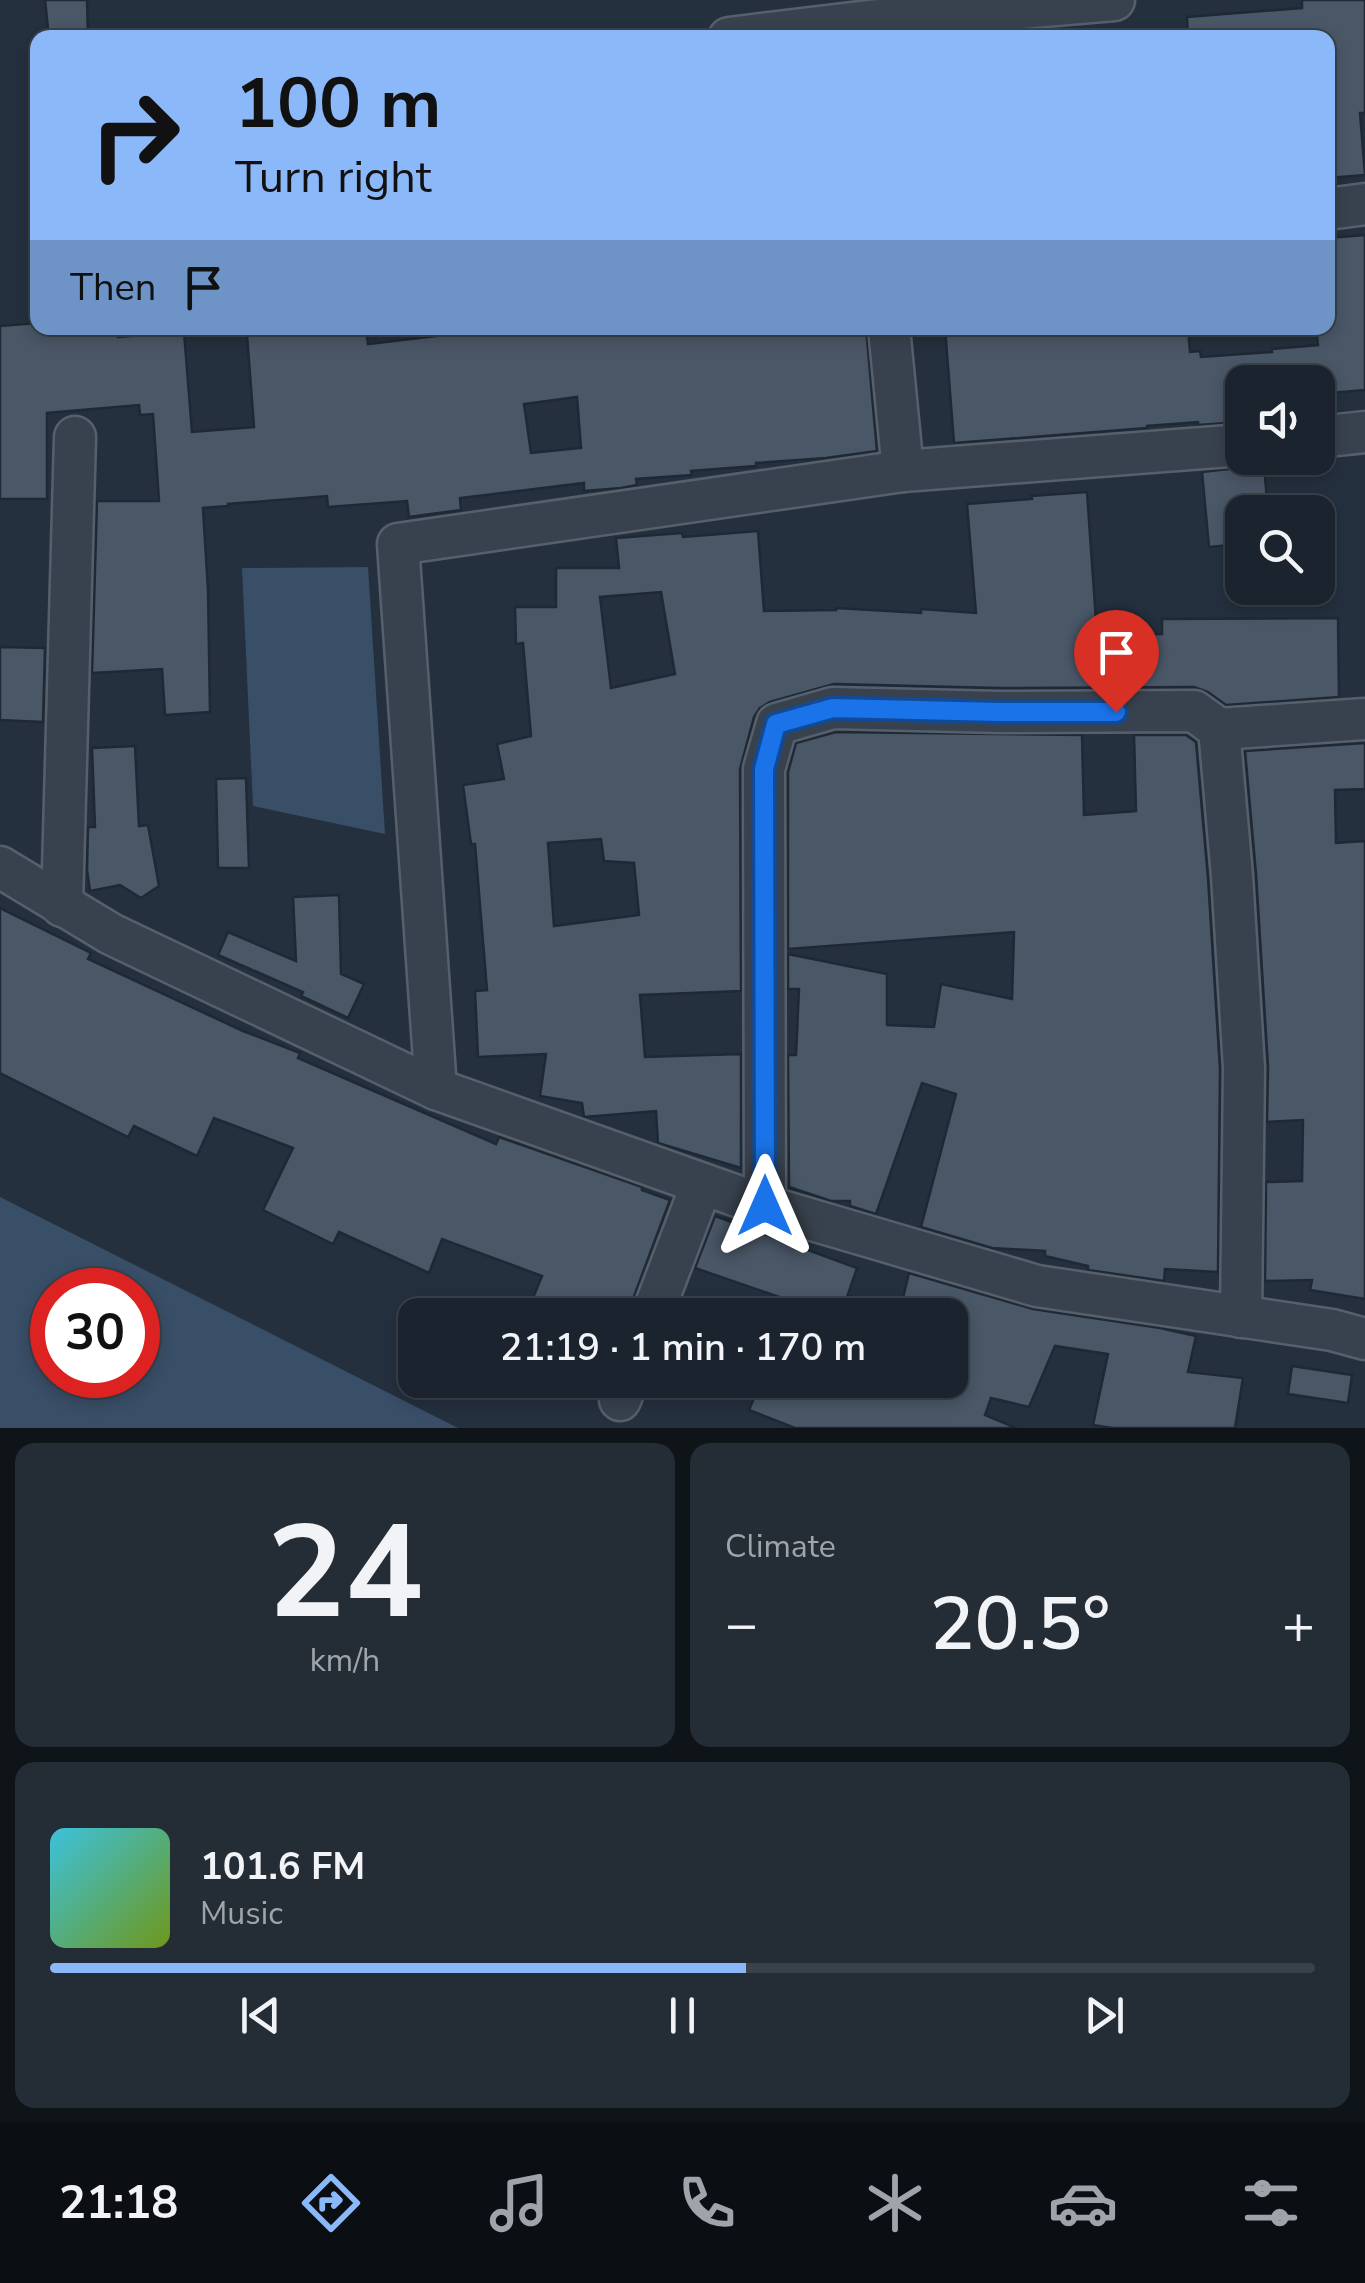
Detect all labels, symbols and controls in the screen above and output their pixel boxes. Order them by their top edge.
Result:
text: 100 m [235,56,441,152]
icon: right [70,70,200,200]
text: Turn right [235,147,432,208]
icon: arrive [176,260,231,315]
text: Then [70,262,156,313]
map controls [1225,365,1335,605]
button: sound [1225,365,1335,475]
button: search [1225,495,1335,605]
pin [1074,610,1159,713]
icon: arrive [1089,625,1144,680]
position arrow [713,1154,817,1258]
speed limit sign: 30 [30,1268,160,1398]
text: 21:19 · 1 min · 170 m [500,1322,866,1373]
text: 24 [267,1485,423,1662]
text: Climate [725,1525,836,1568]
text: 20.5° [930,1573,1110,1675]
text: − [725,1587,758,1662]
text: + [1282,1587,1315,1662]
text: km/h [310,1639,380,1682]
text: 101.6 FM [200,1841,365,1892]
text: Music [200,1892,283,1935]
icon: previous [233,1988,288,2043]
icon: pause [655,1988,710,2043]
icon: next [1077,1988,1132,2043]
icon: directions [296,2168,366,2238]
icon: music [484,2168,554,2238]
icon: phone [672,2168,742,2238]
icon: climate [860,2168,930,2238]
icon: car [1048,2168,1118,2238]
icon: filters [1236,2168,1306,2238]
text: 21:18 [59,2173,178,2234]

